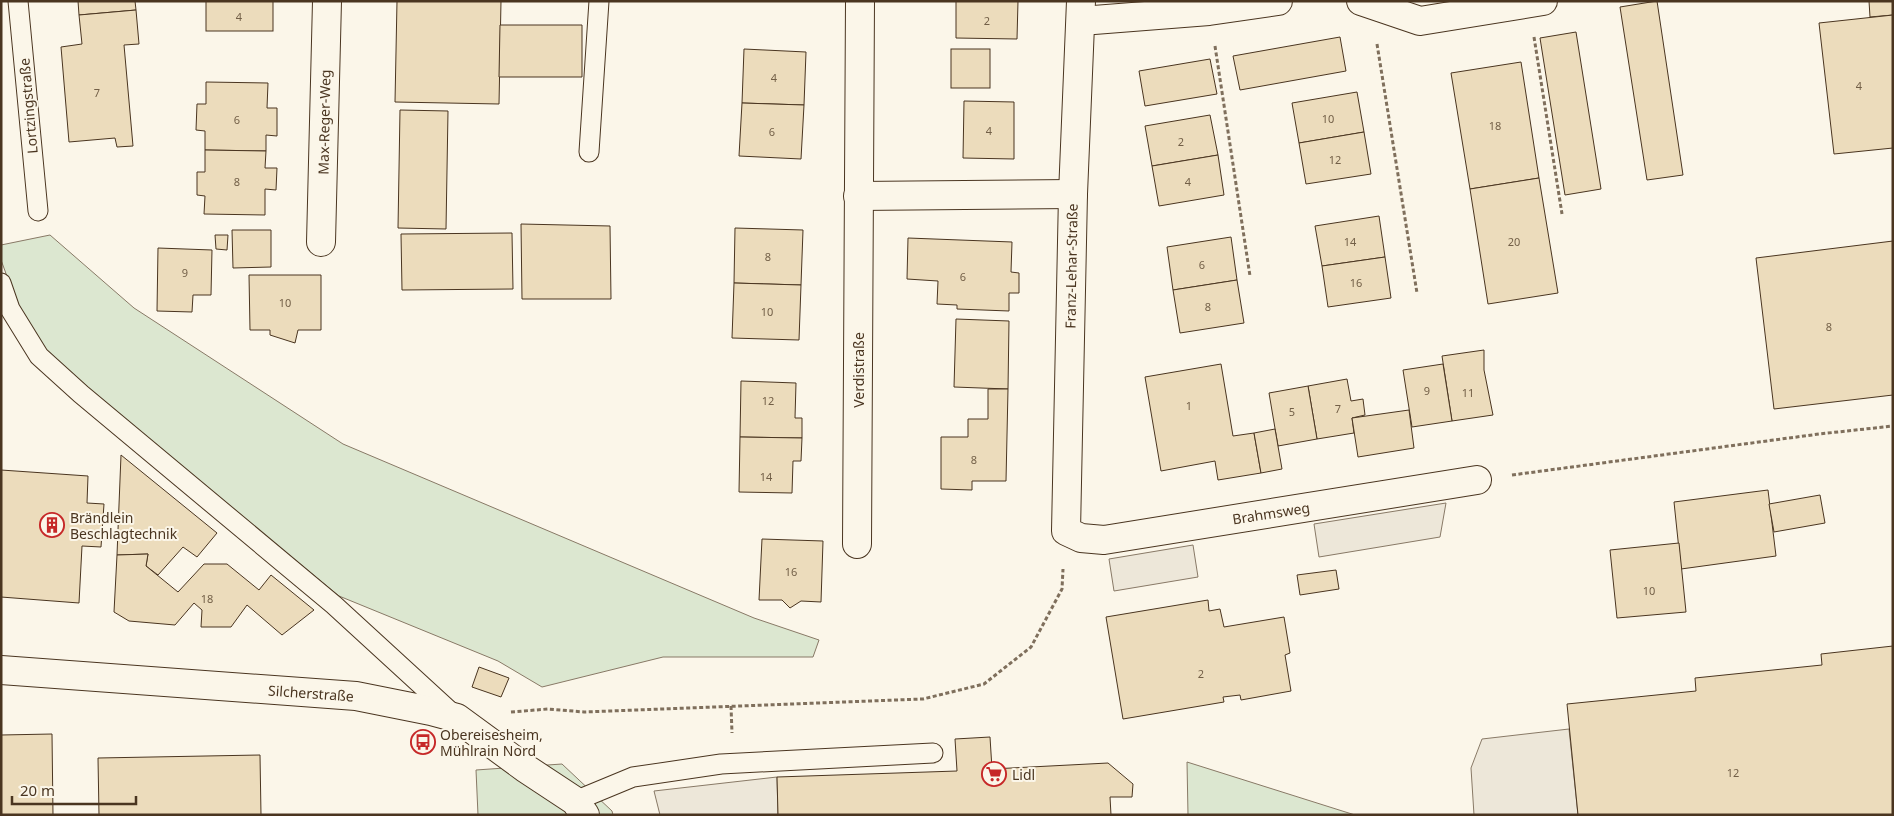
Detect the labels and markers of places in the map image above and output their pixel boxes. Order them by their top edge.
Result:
place label: Brändlein Beschlagtechnik [70,508,178,543]
building icon: Brändlein Beschlagtechnik [39,512,65,538]
place label: Obereisesheim, Mühlrain Nord [440,725,543,760]
bus stop icon: Obereisesheim, Mühlrain Nord [410,729,436,755]
supermarket icon: Lidl [981,761,1007,787]
place label: Lidl [1012,765,1035,784]

